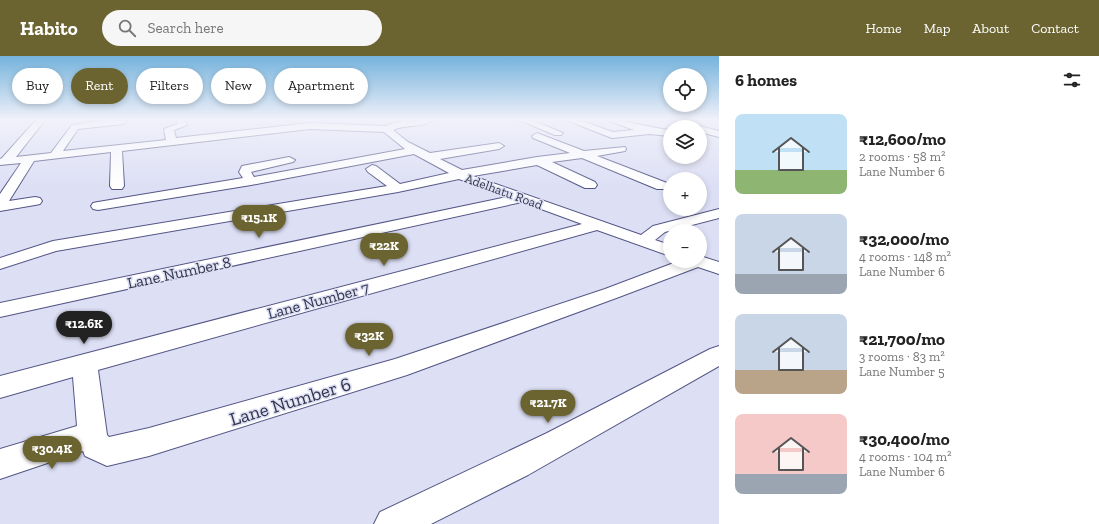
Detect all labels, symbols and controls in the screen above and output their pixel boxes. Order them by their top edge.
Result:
search box [102,10,382,46]
text: Habito [20,17,78,40]
icon: search [116,17,138,39]
text: Search here [148,19,224,37]
text: Home [866,20,902,37]
text: Map [924,20,950,37]
text: About [972,20,1009,37]
text: Contact [1031,20,1079,37]
chip: Buy [12,68,63,104]
chip: Rent [71,68,128,104]
chip: Filters [136,68,203,104]
chip: New [211,68,266,104]
chip: Apartment [274,68,368,104]
map controls [663,68,707,268]
button: locate [663,68,707,112]
icon: filters [1061,69,1083,91]
text: 6 homes [735,70,797,90]
button: layers [663,120,707,164]
text: ₹12,600/mo [859,129,946,149]
icon: home [767,130,815,178]
text: 2 rooms · 58 m² [859,149,945,164]
text: Lane Number 6 [859,164,945,179]
street label: Adelhatu Road [463,170,545,212]
button: + [663,172,707,216]
pin: ₹15.1K [226,205,292,239]
text: ₹15.1K [241,210,277,225]
button: − [663,224,707,268]
text: ₹32,000/mo [859,229,949,249]
icon: home [767,230,815,278]
pin: ₹22K [360,233,408,267]
text: ₹22K [369,238,399,253]
text: 4 rooms · 148 m² [859,249,951,264]
street label: Lane Number 8 [125,252,233,293]
text: Lane Number 6 [859,264,945,279]
street label: Lane Number 7 [265,278,372,323]
pin: ₹12.6K [51,311,117,345]
text: ₹12.6K [65,316,103,331]
pin: ₹32K [345,323,393,357]
text: ₹32K [354,328,384,343]
text: ₹21,700/mo [859,329,945,349]
icon: home [767,330,815,378]
text: 3 rooms · 83 m² [859,349,945,364]
text: Lane Number 5 [859,364,945,379]
street label: Lane Number 6 [227,372,354,431]
pin: ₹21.7K [515,390,581,424]
text: ₹21.7K [529,395,567,410]
text: ₹30,400/mo [859,429,950,449]
icon: home [767,430,815,478]
pin: ₹30.4K [19,436,85,470]
text: ₹30.4K [32,441,72,456]
text: 4 rooms · 104 m² [859,449,952,464]
text: Lane Number 6 [859,464,945,479]

